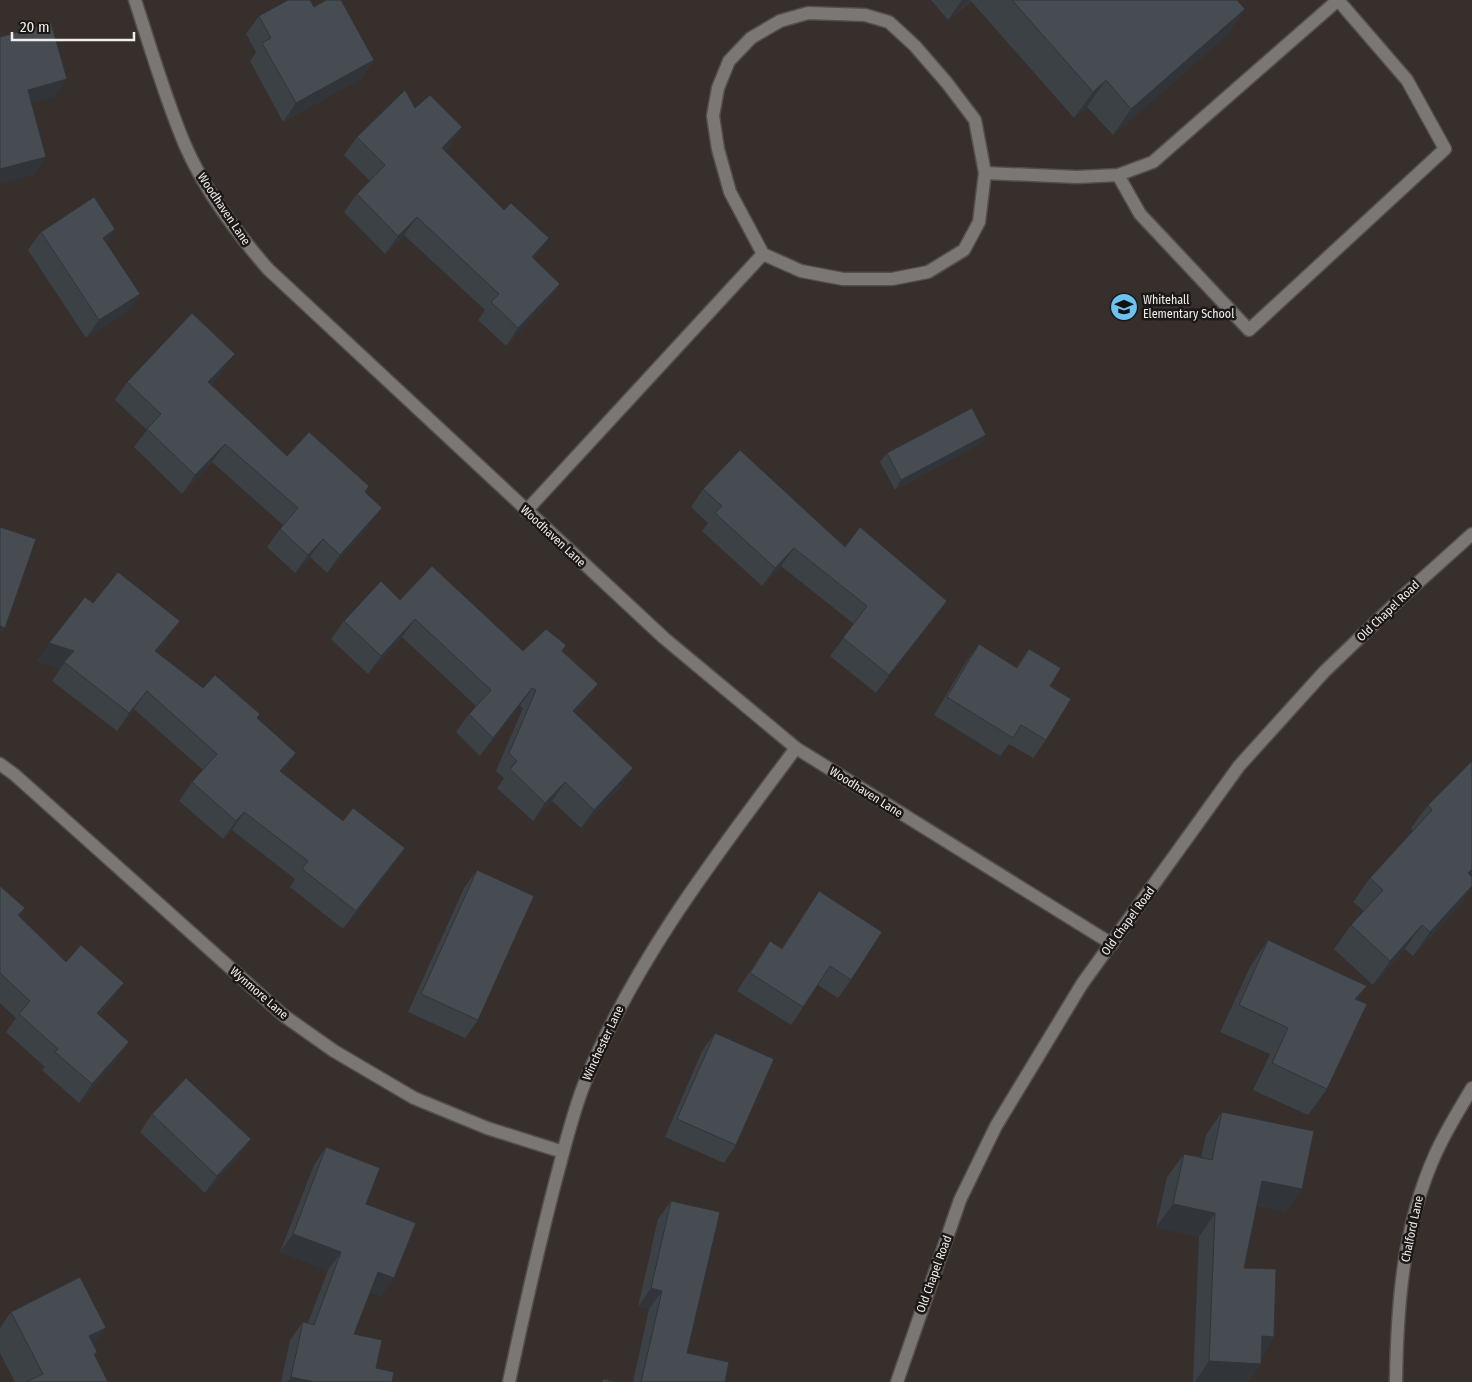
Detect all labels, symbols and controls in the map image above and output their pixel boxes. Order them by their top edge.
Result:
scale bar [12,10,135,42]
text: 20 m [20,18,50,36]
street label: Woodhaven Lane [195,170,253,248]
school or university icon: Whitehall Elementary School [1109,292,1139,322]
place label: Whitehall Elementary School [1143,293,1234,321]
street label: Woodhaven Lane [518,502,588,570]
street label: Old Chapel Road [1354,578,1422,644]
street label: Woodhaven Lane [827,764,905,820]
street label: Old Chapel Road [1098,884,1158,958]
street label: Wynmore Lane [227,964,291,1022]
street label: Winchester Lane [580,1003,626,1083]
street label: Chalford Lane [1398,1194,1426,1263]
street label: Old Chapel Road [914,1233,954,1315]

